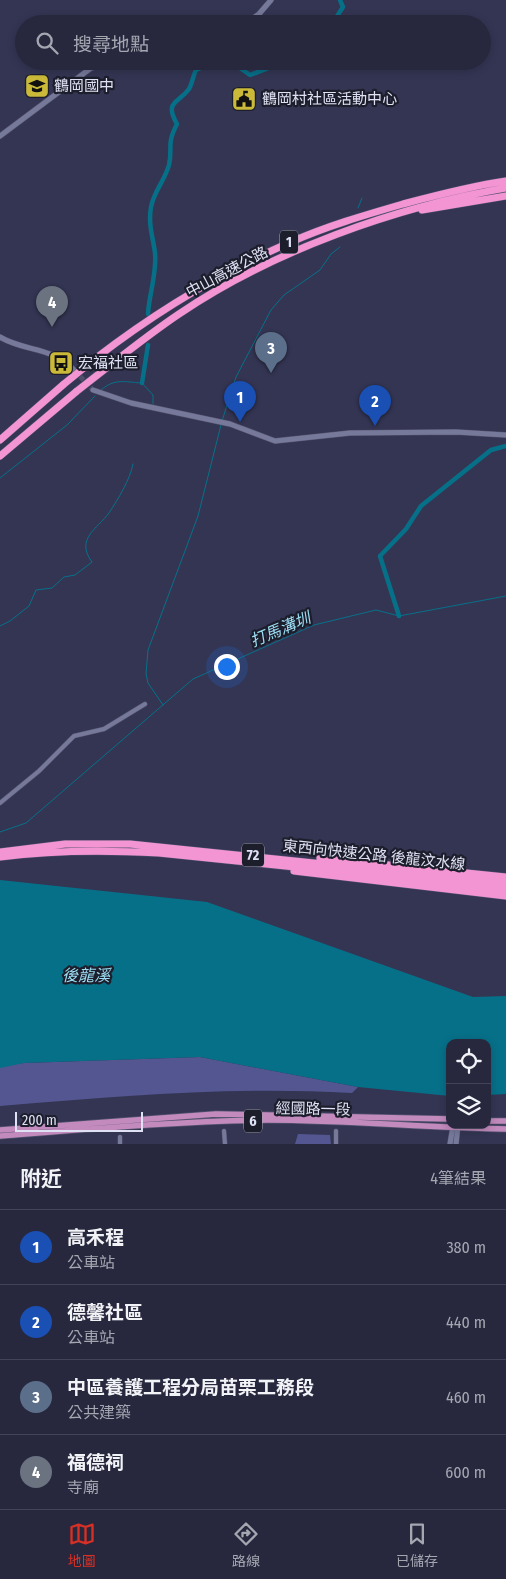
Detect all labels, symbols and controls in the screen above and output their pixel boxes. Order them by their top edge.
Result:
search box [15,15,491,70]
icon: search [33,29,61,57]
text: 搜尋地點 [73,33,149,56]
school or university icon: 鶴岡國中 [24,73,50,99]
place label: 鶴岡國中 [54,77,114,95]
public building icon: 鶴岡村社區活動中心 [231,86,257,112]
place label: 鶴岡村社區活動中心 [262,90,397,108]
road number: 1 [280,230,298,253]
street label: 中山高速公路 [183,243,271,301]
pin: 4 [36,286,68,327]
pin: 3 [255,332,287,373]
bus stop icon: 宏福社區 [48,350,74,376]
place label: 宏福社區 [78,354,138,372]
pin: 1 [224,381,256,422]
pin: 2 [359,385,391,426]
water label: 打馬溝圳 [247,607,315,651]
your location [214,654,240,680]
street label: 東西向快速公路 後龍汶水線 [282,836,466,874]
road number: 72 [242,844,264,866]
water label: 後龍溪 [62,966,112,985]
map controls [446,1039,491,1129]
button: locate [446,1039,491,1084]
button: layers [446,1084,491,1129]
street label: 經國路一段 [275,1099,351,1119]
scale bar [15,1109,142,1132]
road number: 6 [244,1110,262,1132]
text: 200 m [22,1112,57,1129]
text: 附近 [20,1166,62,1192]
text: 4筆結果 [430,1169,486,1188]
text: 高禾程 [67,1226,124,1249]
text: 1 [33,1238,39,1257]
text: 380 m [446,1238,486,1257]
text: 公車站 [67,1253,115,1272]
text: 德馨社區 [67,1301,143,1324]
text: 2 [32,1313,40,1332]
text: 440 m [446,1313,486,1332]
text: 公車站 [67,1328,115,1347]
text: 中區養護工程分局苗栗工務段 [67,1376,314,1399]
text: 3 [32,1388,40,1407]
text: 460 m [446,1388,486,1407]
text: 公共建築 [67,1403,131,1422]
text: 福德祠 [67,1451,124,1474]
text: 4 [32,1463,40,1482]
text: 600 m [445,1463,486,1482]
text: 寺廟 [67,1478,99,1497]
tab: 地圖 [68,1520,96,1570]
tab: 路線 [232,1520,260,1570]
tab: 已儲存 [396,1520,438,1570]

